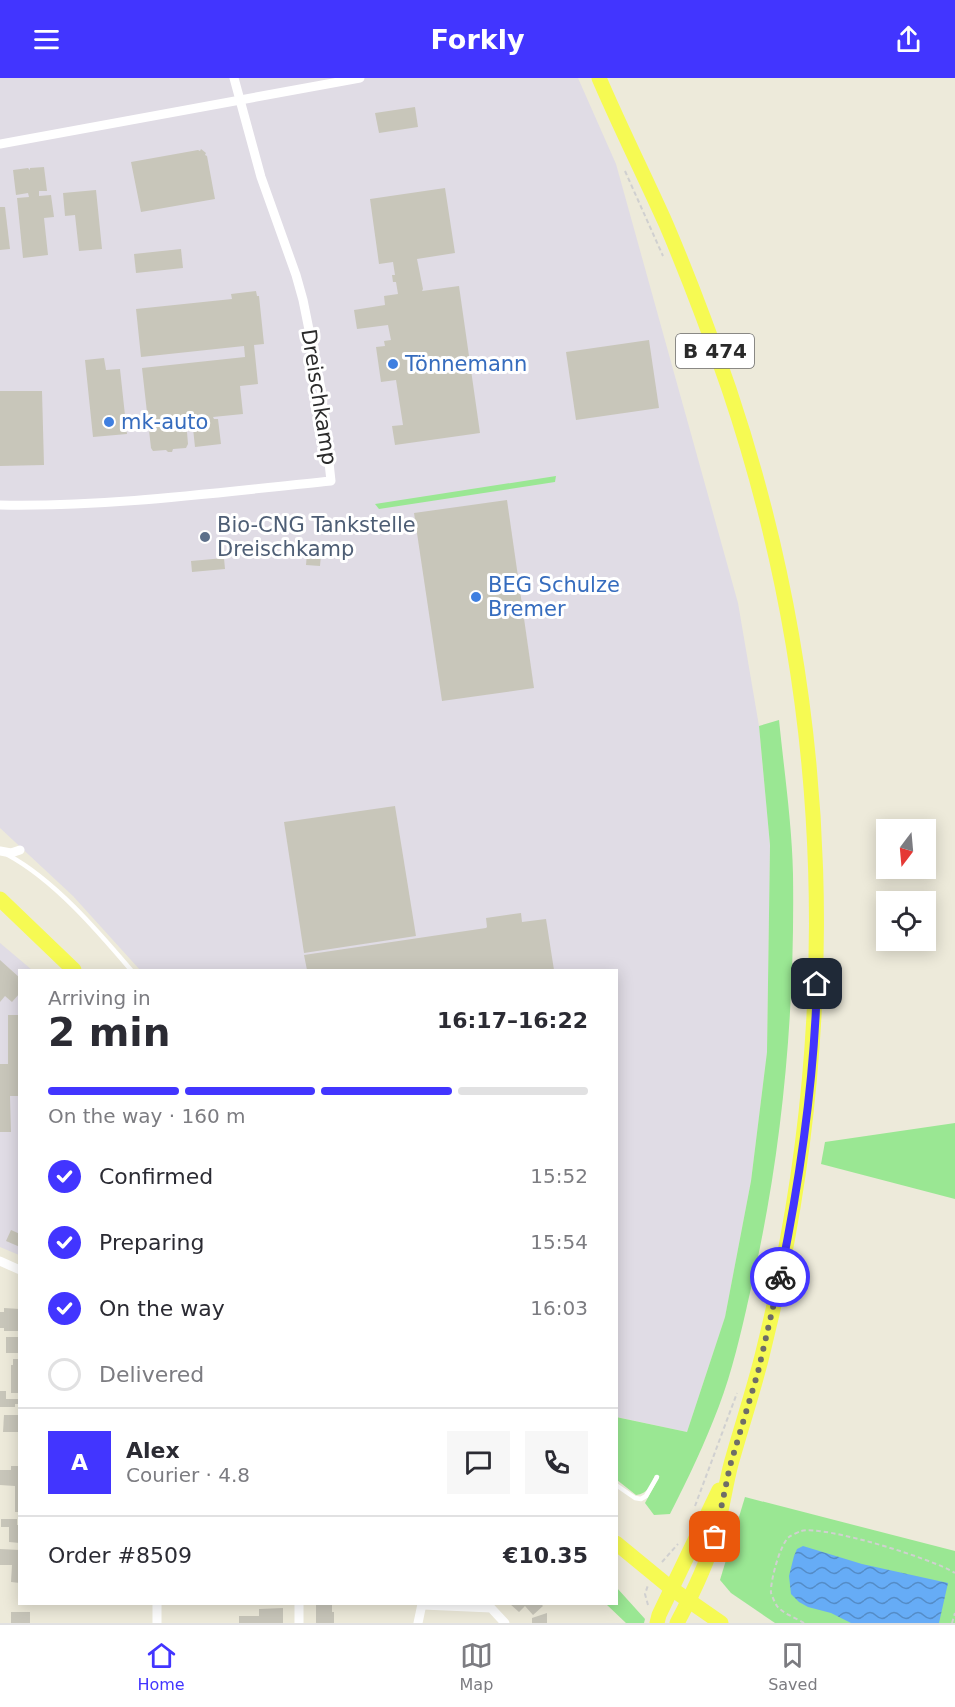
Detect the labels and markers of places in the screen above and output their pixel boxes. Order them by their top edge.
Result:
place label: Tönnemann [404,352,527,376]
marker: Tönnemann [386,357,400,371]
place label: mk-auto [121,410,208,434]
marker: mk-auto [102,415,116,429]
place label: Bio-CNG Tankstelle Dreischkamp [217,513,416,561]
marker: Bio-CNG Tankstelle Dreischkamp [198,530,212,544]
place label: BEG Schulze Bremer [488,573,620,621]
marker: BEG Schulze Bremer [469,590,483,604]
pin [791,958,842,1009]
pin [689,1511,740,1562]

